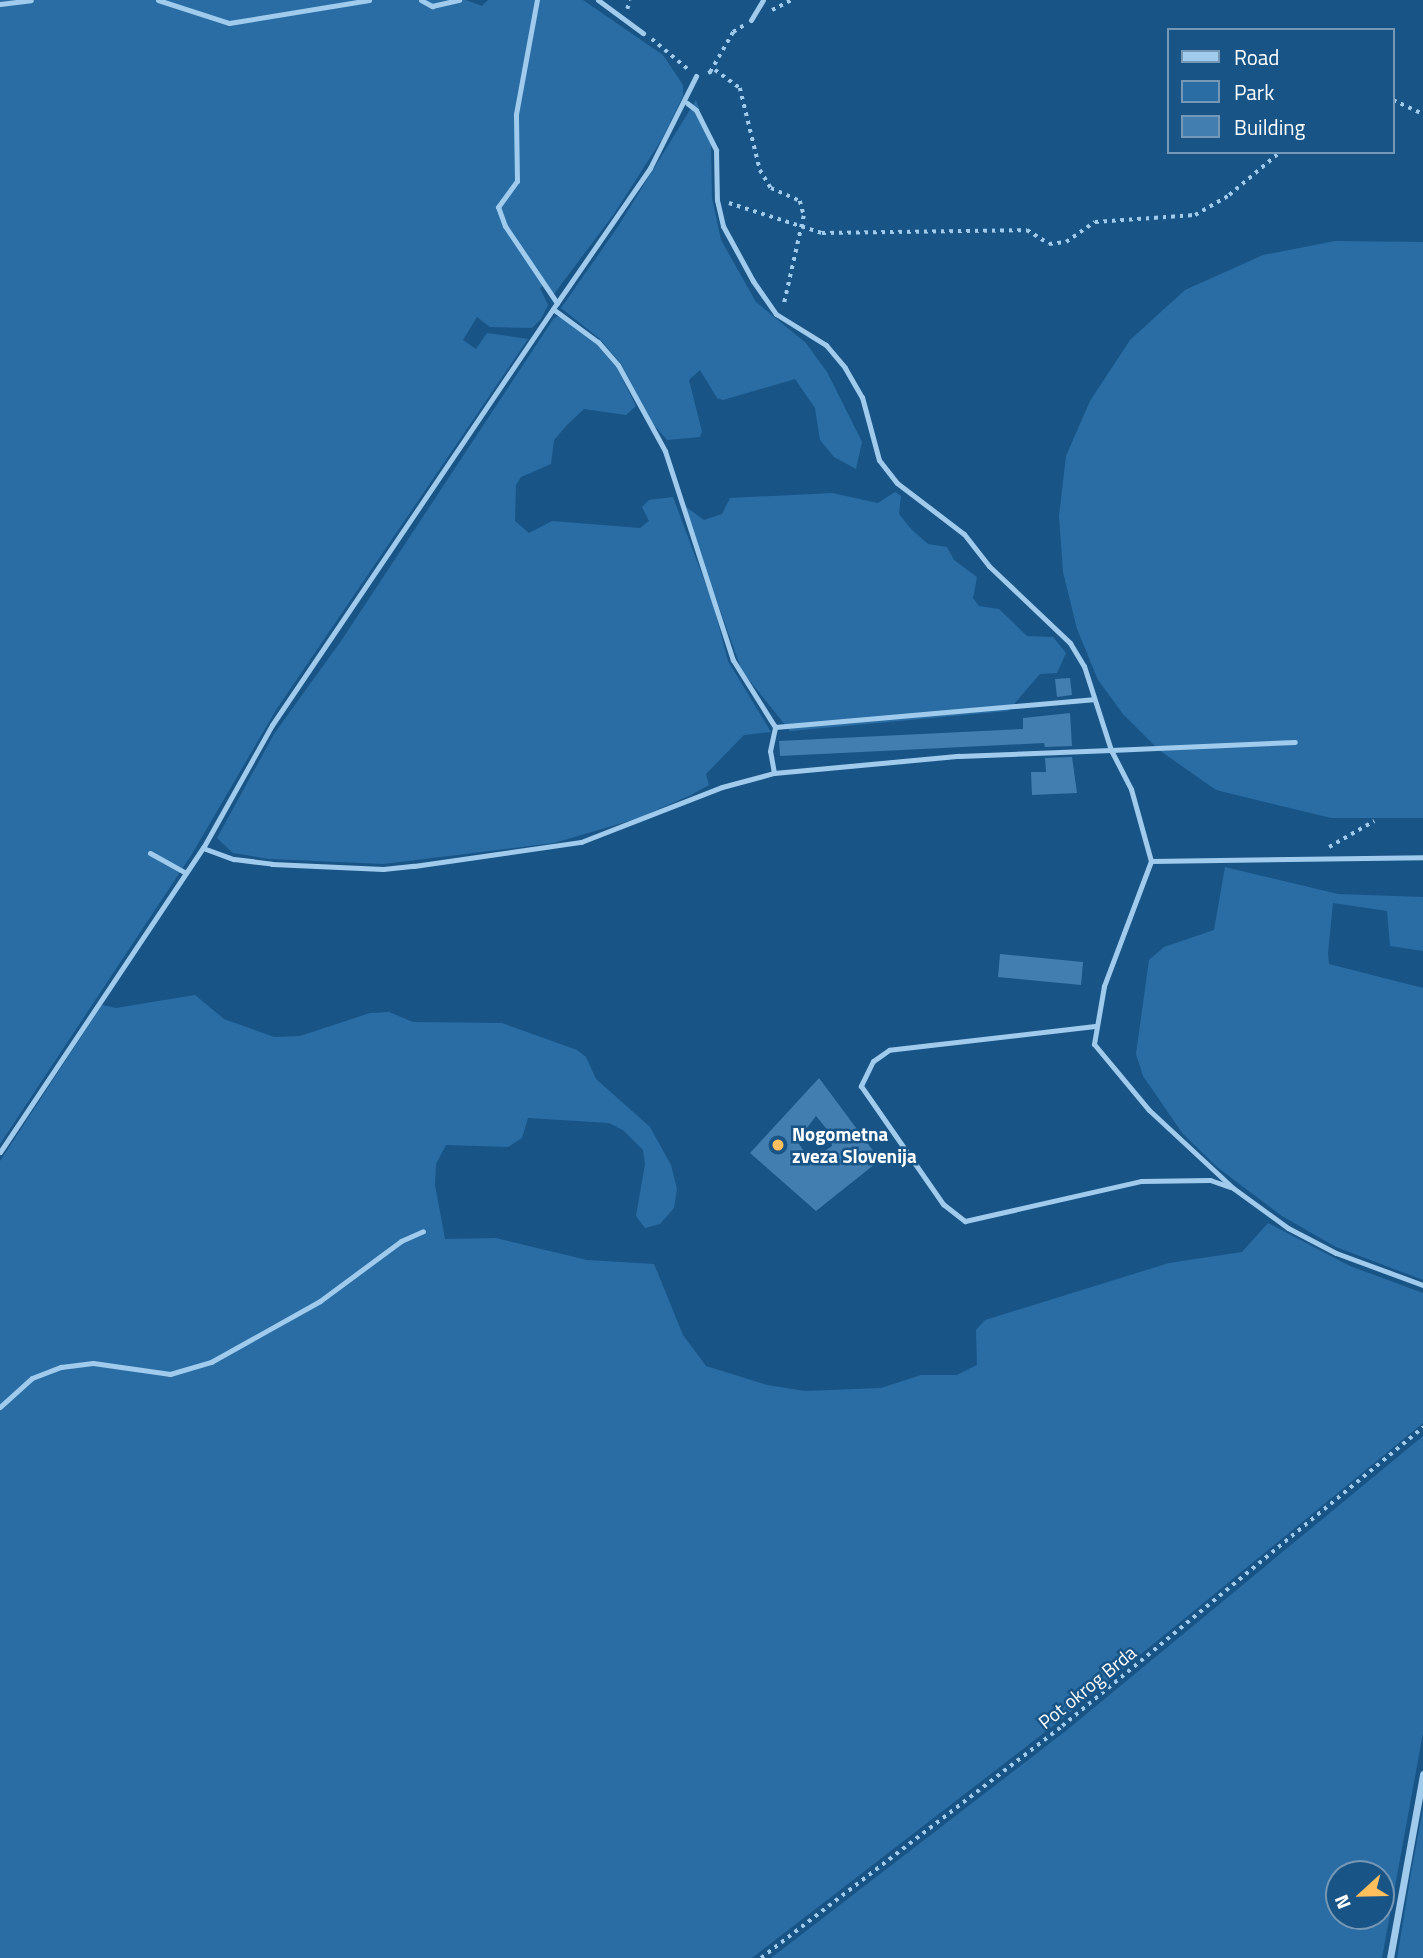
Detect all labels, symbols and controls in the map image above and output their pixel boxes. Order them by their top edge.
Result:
legend [1168,28,1395,154]
text: Road [1234,41,1279,73]
text: Park [1234,76,1274,108]
text: Building [1234,111,1305,143]
place label: Nogometna zveza Slovenija [792,1123,917,1167]
marker: Nogometna zveza Slovenija [770,1137,786,1153]
street label: Pot okrog Brda [1034,1641,1140,1733]
north arrow [1325,1860,1395,1930]
text: N [1326,1891,1358,1914]

